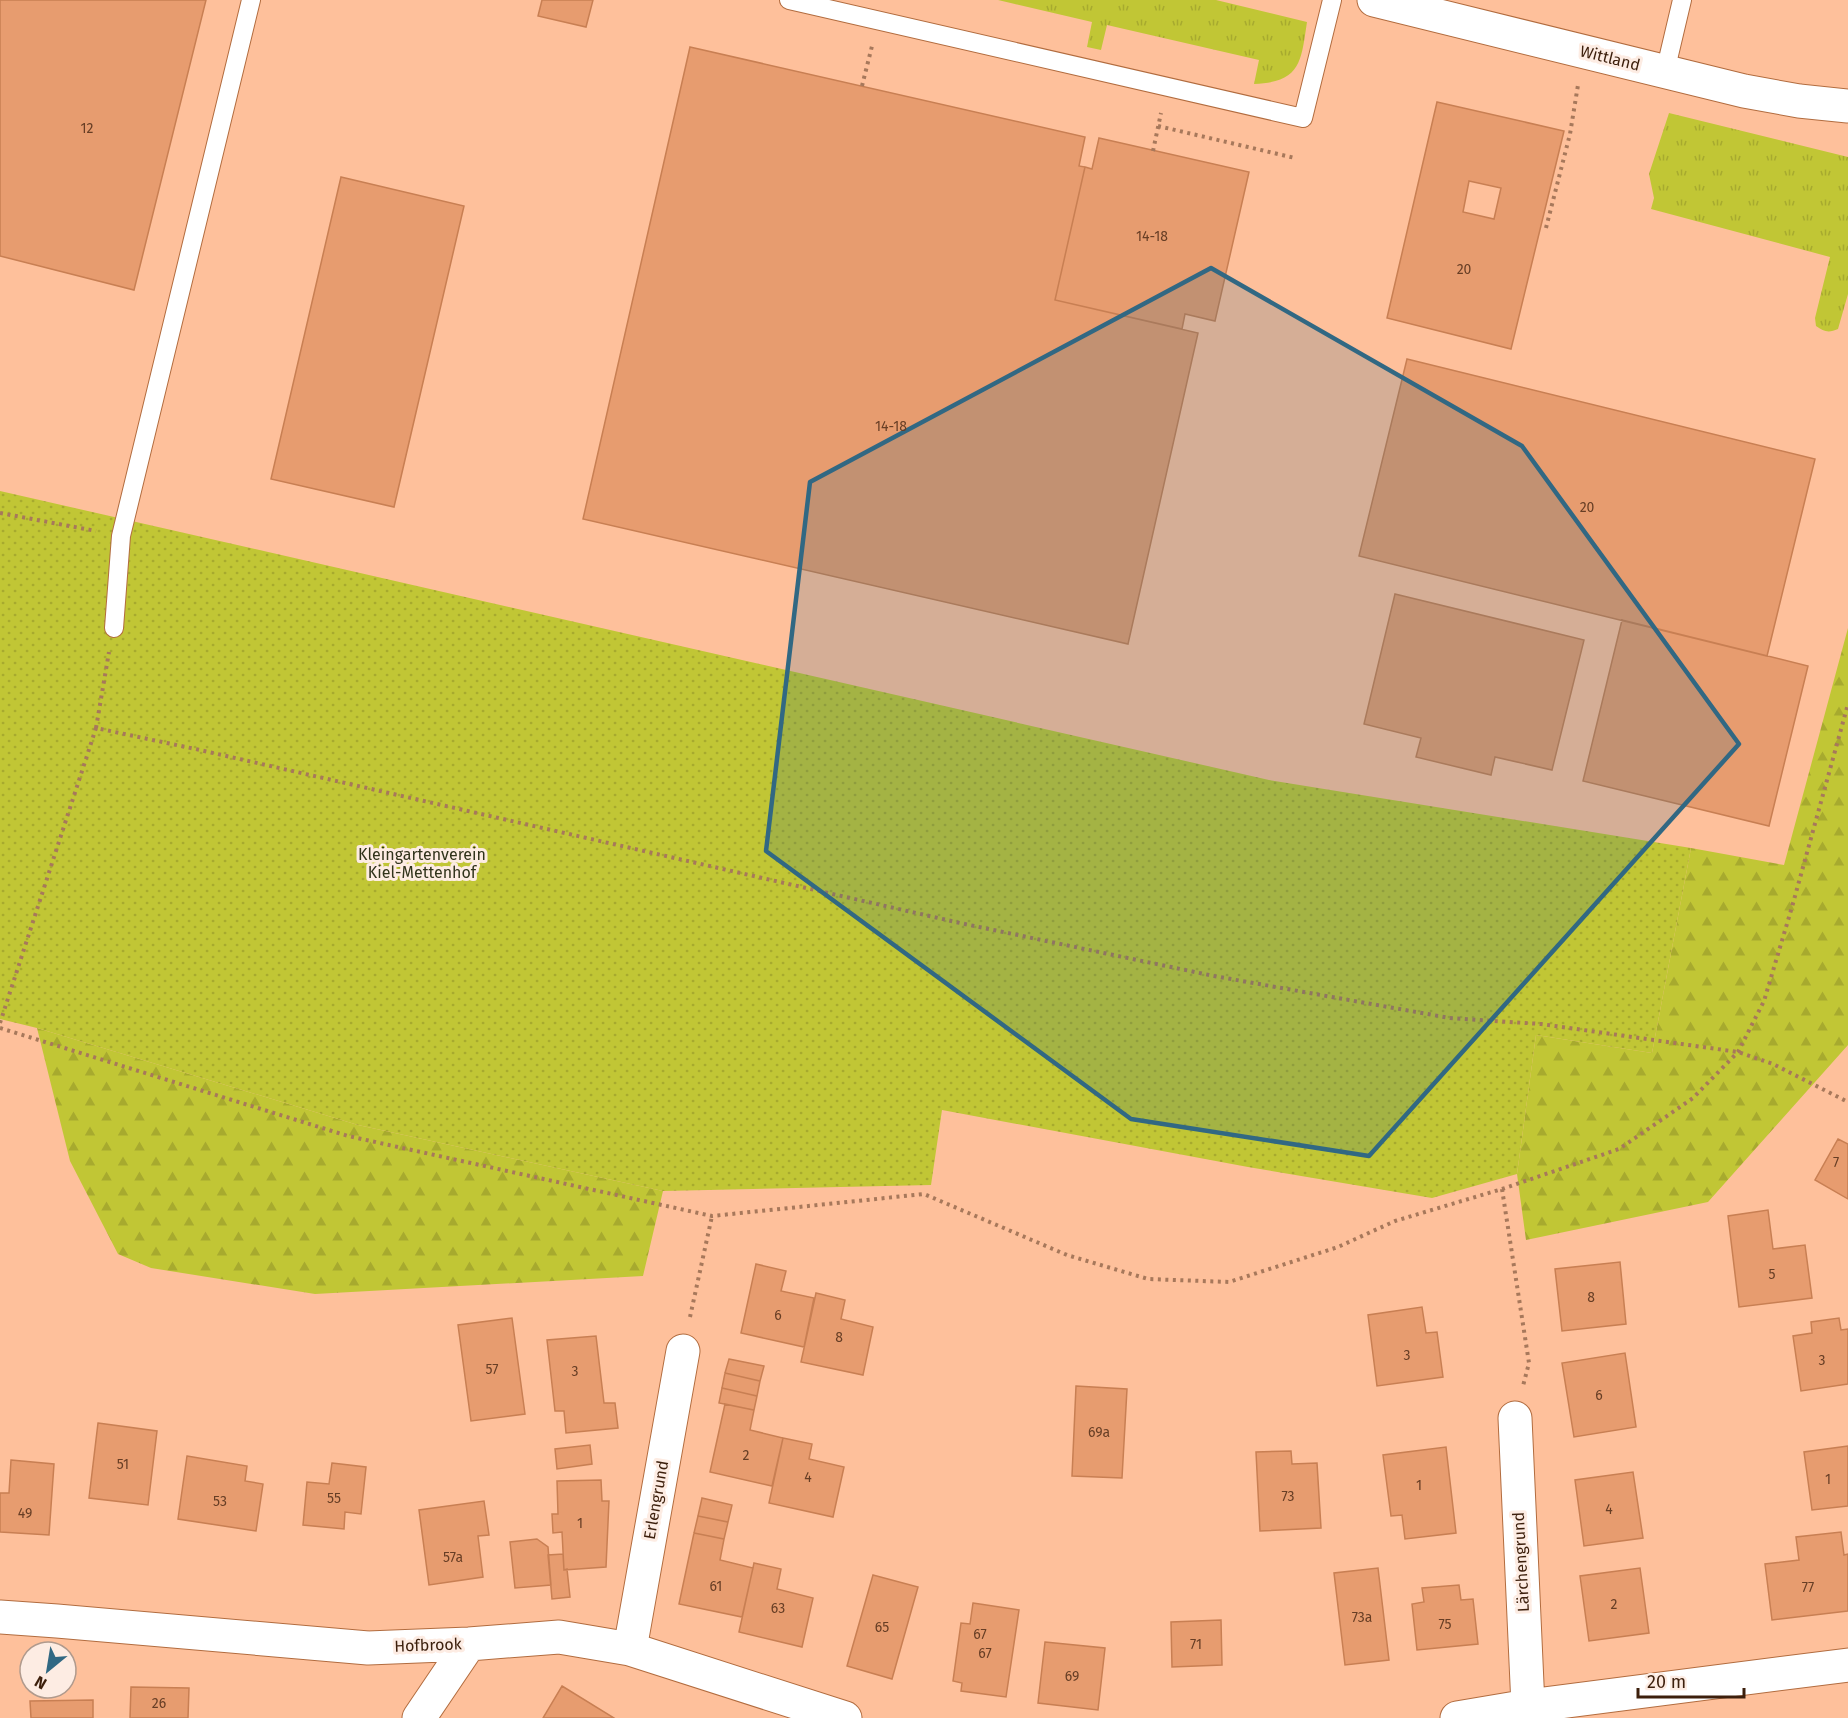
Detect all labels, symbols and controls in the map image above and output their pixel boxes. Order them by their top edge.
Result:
street label: Wittland [1578,41,1642,75]
house number: 12 [81,120,94,137]
house number: 14-18 [1136,228,1168,245]
house number: 20 [1457,261,1472,278]
house number: 14-18 [875,418,907,435]
house number: 20 [1580,499,1595,516]
park label: Kleingartenverein Kiel-Mettenhof [358,845,486,882]
house number: 7 [1833,1154,1839,1171]
house number: 5 [1768,1266,1776,1283]
house number: 8 [1587,1289,1595,1306]
house number: 6 [774,1307,782,1324]
house number: 8 [835,1329,843,1346]
house number: 3 [1404,1347,1411,1364]
house number: 3 [1819,1352,1826,1369]
house number: 57 [486,1361,498,1378]
house number: 3 [572,1363,579,1380]
house number: 6 [1595,1387,1603,1404]
house number: 69a [1088,1424,1110,1441]
house number: 2 [743,1447,750,1464]
house number: 51 [117,1456,129,1473]
street label: Erlengrund [640,1459,672,1541]
house number: 4 [804,1469,812,1486]
house number: 1 [1825,1471,1831,1488]
house number: 1 [1416,1477,1422,1494]
house number: 73 [1281,1488,1295,1505]
house number: 55 [327,1490,341,1507]
house number: 53 [213,1493,227,1510]
house number: 4 [1605,1501,1613,1518]
house number: 49 [18,1505,32,1522]
street label: Lärchengrund [1509,1512,1533,1612]
house number: 1 [577,1515,583,1532]
house number: 57a [443,1549,463,1566]
house number: 61 [710,1578,722,1595]
house number: 77 [1802,1579,1814,1596]
house number: 2 [1611,1596,1618,1613]
house number: 63 [771,1600,785,1617]
house number: 73a [1352,1609,1372,1626]
house number: 75 [1438,1616,1452,1633]
house number: 65 [875,1619,889,1636]
house number: 67 [973,1626,987,1643]
street label: Hofbrook [394,1634,463,1656]
house number: 71 [1190,1636,1202,1653]
north arrow [18,1640,78,1700]
house number: 67 [978,1645,992,1662]
scale bar [1638,1661,1744,1699]
house number: 69 [1065,1668,1079,1685]
text: 20 m [1647,1671,1686,1693]
text: N [31,1672,50,1693]
house number: 26 [152,1695,166,1712]

